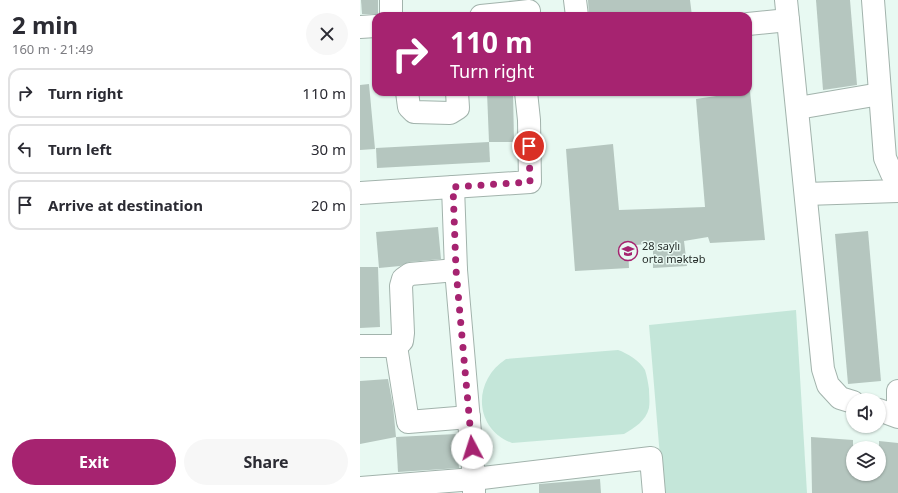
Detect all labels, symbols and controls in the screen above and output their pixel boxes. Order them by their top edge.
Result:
text: 2 min [12,8,78,41]
button: close [306,13,348,55]
text: 110 m [450,23,533,61]
icon: right [384,28,436,80]
text: 160 m · 21:49 [12,40,93,58]
text: Turn right [450,59,534,83]
icon: right [14,82,36,104]
text: Turn right [48,83,123,103]
text: 110 m [302,83,346,103]
pin [512,129,546,163]
icon: arrive [518,135,540,157]
icon: left [14,138,36,160]
text: Turn left [48,139,112,159]
text: 30 m [311,139,346,159]
icon: arrive [14,194,36,216]
text: Arrive at destination [48,195,203,215]
text: 20 m [311,195,346,215]
place label: 28 saylı orta məktəb [642,238,706,266]
school or university icon: 28 saylı orta məktəb [617,240,639,262]
map controls [846,393,886,481]
button: sound [846,393,886,433]
position arrow [451,427,493,469]
button: Exit [12,439,176,485]
button: Share [184,439,348,485]
button: layers [846,441,886,481]

